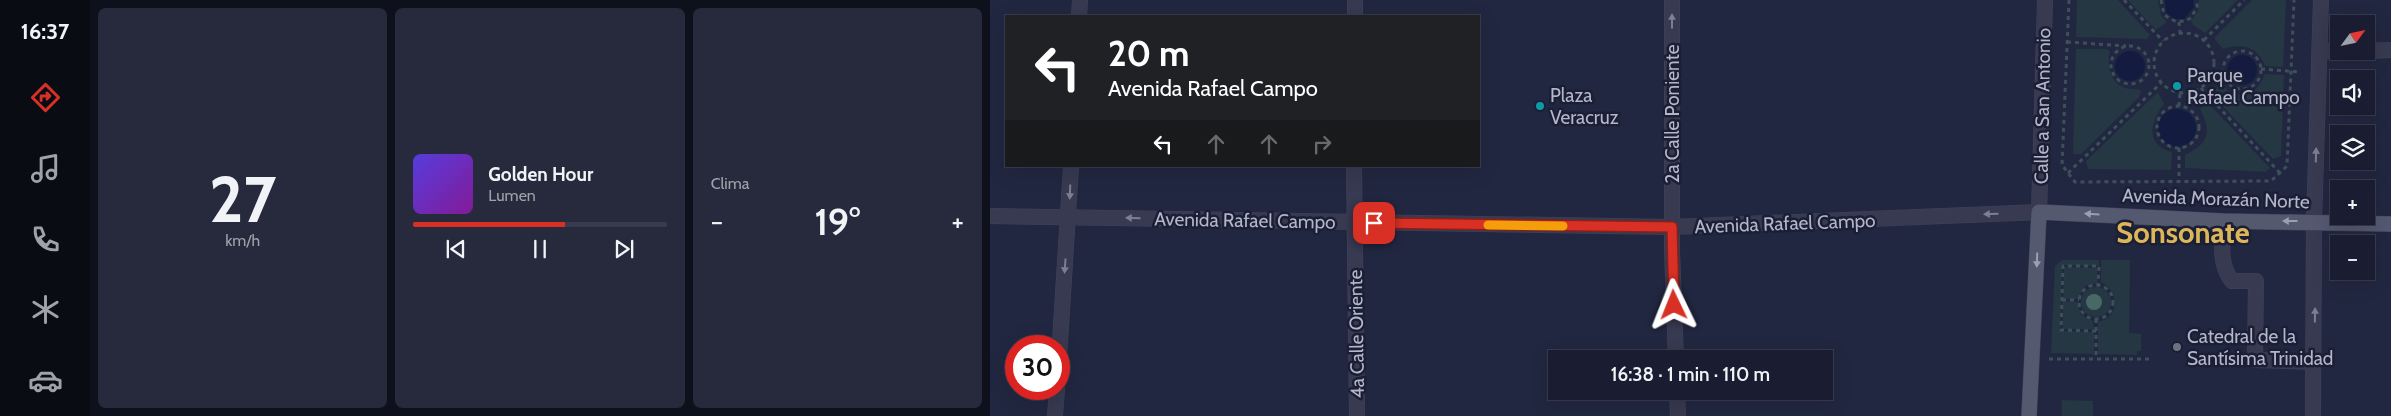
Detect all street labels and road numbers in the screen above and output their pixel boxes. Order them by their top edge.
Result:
street label: Calle a San Antonio [2030,28,2055,184]
street label: 2a Calle Poniente [1661,44,1684,184]
street label: Avenida Morazán Norte [2122,184,2310,213]
street label: Avenida Rafael Campo [1154,207,1336,234]
street label: Avenida Rafael Campo [1694,209,1876,238]
street label: 4a Calle Oriente [1344,269,1369,399]

